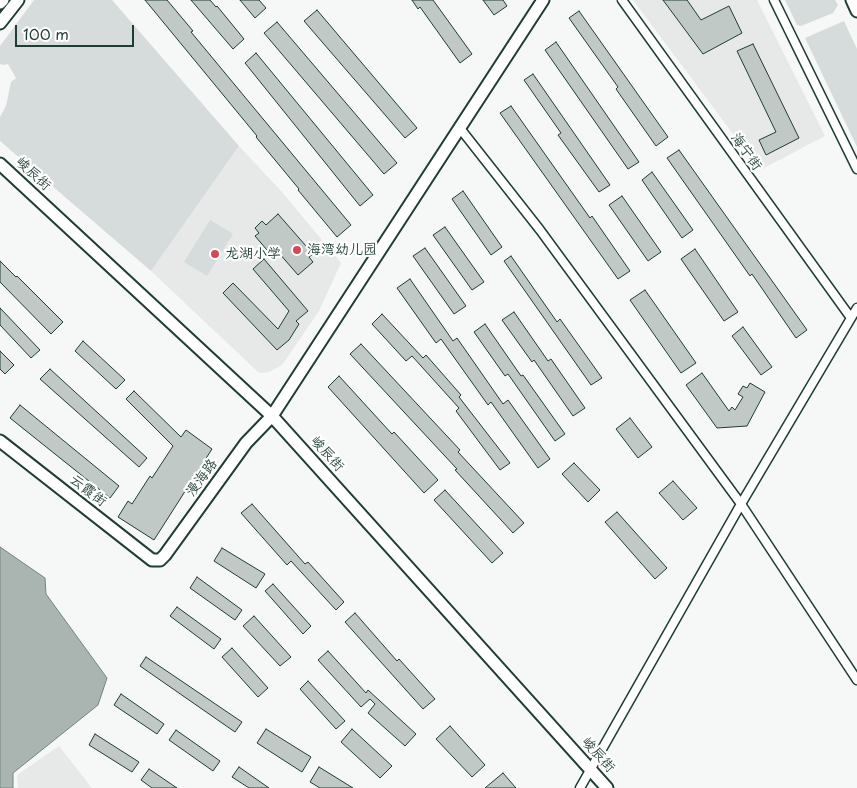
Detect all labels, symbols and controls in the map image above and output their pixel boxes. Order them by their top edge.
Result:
scale bar [18,15,136,47]
text: 100 m [23,22,69,45]
street label: 海宁街 [727,130,765,174]
street label: 峻辰街 [12,154,54,194]
place label: 海湾幼儿园 [307,242,377,258]
marker: 海湾幼儿园 [291,244,303,256]
place label: 龙湖小学 [225,246,281,262]
marker: 龙湖小学 [209,248,221,260]
street label: 峻辰街 [307,433,347,475]
street label: 漫海路 [183,456,221,500]
street label: 云霞街 [66,471,110,511]
street label: 峻辰街 [578,734,618,776]

